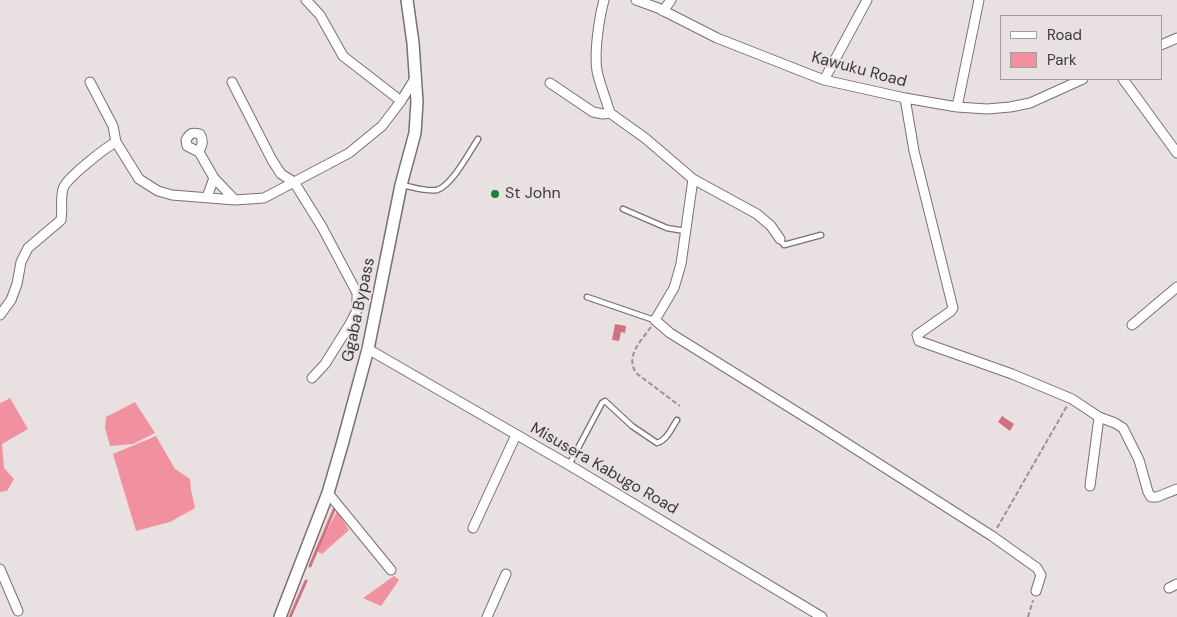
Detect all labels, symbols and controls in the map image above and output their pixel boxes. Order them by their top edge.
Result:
legend [1000,15,1162,80]
text: Road [1047,25,1082,45]
street label: Kawuku Road [809,48,909,92]
text: Park [1047,50,1077,70]
place label: St John [505,184,561,204]
marker: St John [489,188,501,200]
street label: Ggaba Bypass [339,256,379,364]
street label: Misusera Kabugo Road [527,419,681,519]

